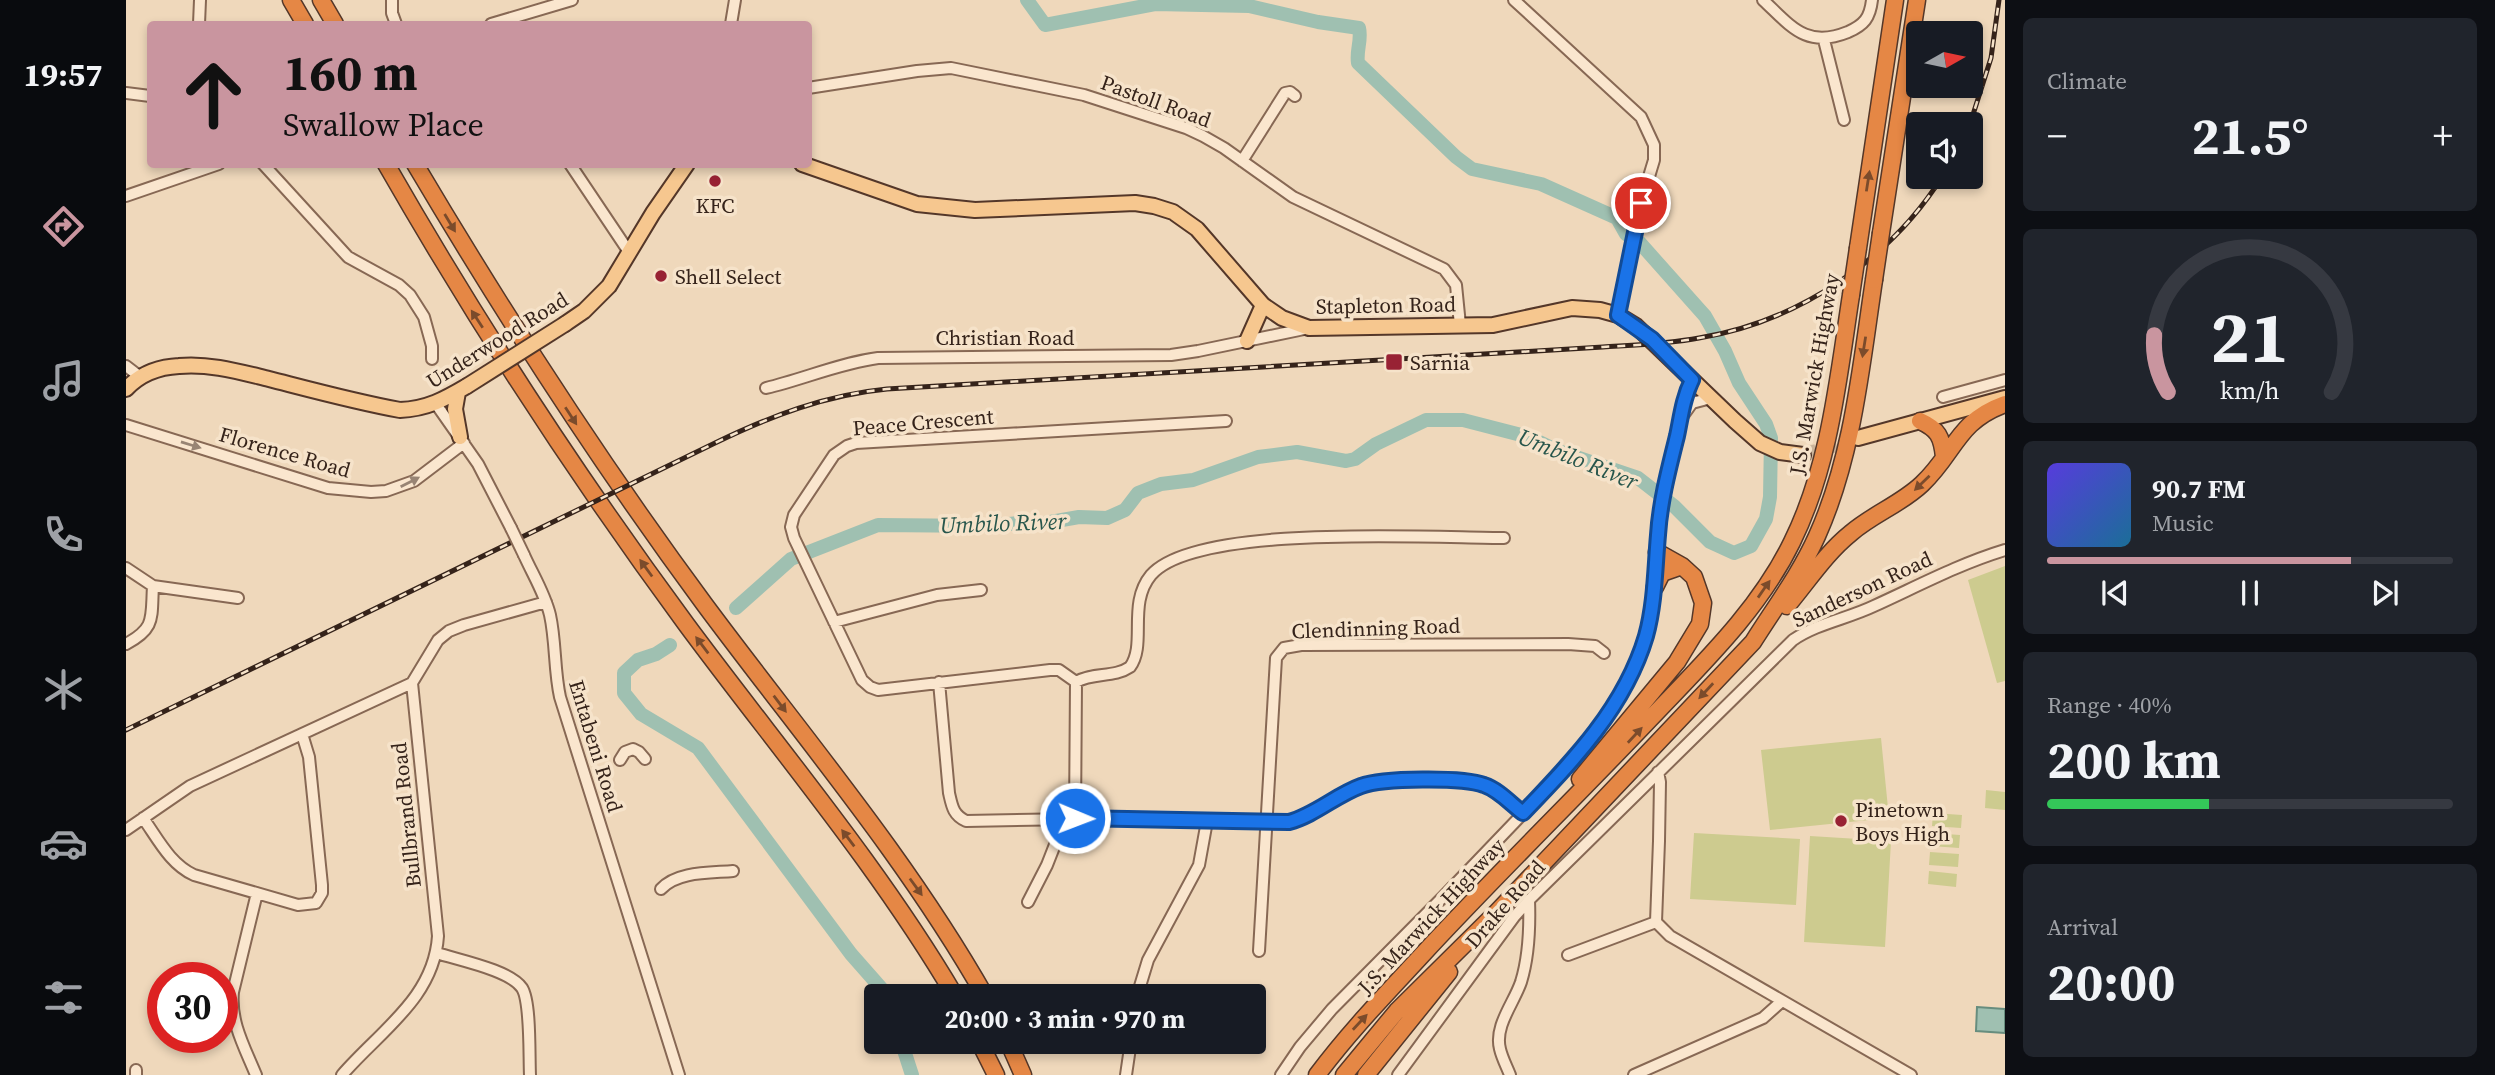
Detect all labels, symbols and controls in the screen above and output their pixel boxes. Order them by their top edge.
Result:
north arrow [1906,21,1983,98]
map controls [1906,21,1983,189]
text: 160 m [283,39,418,106]
icon: ahead [168,49,259,140]
text: 19:57 [24,53,102,97]
text: Climate [2047,65,2127,97]
street label: Pastoll Road [1097,68,1215,134]
text: 21.5° [2191,100,2309,171]
text: Swallow Place [283,103,484,147]
text: − [2047,110,2067,162]
text: + [2433,110,2453,162]
button: sound [1906,112,1983,189]
one-way arrow [1863,170,1874,192]
marker: KFC [707,173,723,189]
pin [1611,173,1671,233]
icon: arrive [1622,184,1660,222]
place label: KFC [695,191,735,220]
icon: directions [39,202,88,251]
one-way arrow [444,214,456,233]
place label: Shell Select [675,262,782,291]
marker: Shell Select [653,268,669,284]
street label: J.S. Marwick Highway [1782,271,1846,478]
street label: Underwood Road [421,285,574,395]
text: 21 [2211,288,2289,387]
street label: Stapleton Road [1316,289,1456,321]
one-way arrow [470,310,484,328]
street label: Christian Road [936,323,1075,352]
one-way arrow [1858,336,1869,358]
place label: Sarnia [1410,348,1470,377]
marker: Sarnia [1384,352,1404,372]
icon: music [39,356,88,405]
text: km/h [2220,373,2280,407]
street label: Peace Crescent [851,401,995,443]
one-way arrow [564,406,577,426]
street label: Florence Road [216,419,354,485]
water label: Umbilo River [1513,420,1644,498]
one-way arrow [181,441,202,451]
text: 90.7 FM [2152,471,2246,507]
one-way arrow [1914,474,1931,490]
one-way arrow [400,477,420,488]
water label: Umbilo River [939,505,1068,541]
text: Music [2152,507,2214,539]
icon: phone [39,510,88,559]
street label: Sanderson Road [1787,544,1937,634]
one-way arrow [639,559,653,577]
icon: previous [2096,574,2134,612]
icon: pause [2231,574,2269,612]
icon: next [2366,574,2404,612]
one-way arrow [1757,580,1771,598]
street label: Clendinning Road [1291,611,1461,645]
one-way arrow [695,636,709,654]
icon: climate [39,665,88,714]
street label: Entabeni Road [562,676,630,816]
one-way arrow [1698,682,1714,699]
text: Range · 40% [2047,689,2172,721]
one-way arrow [773,695,787,713]
text: 200 km [2047,724,2221,795]
one-way arrow [1626,727,1642,744]
street label: Bullbrand Road [384,741,428,889]
position arrow [1038,781,1112,855]
place label: Pinetown Boys High [1855,795,1950,848]
marker: Pinetown Boys High [1833,813,1849,829]
icon: car [39,819,88,868]
one-way arrow [841,829,856,847]
street label: J.S. Marwick Highway [1350,831,1511,1001]
street label: Drake Road [1458,853,1552,954]
one-way arrow [909,877,923,896]
text: Arrival [2047,911,2118,943]
text: 20:00 [2047,946,2175,1017]
speed limit sign: 30 [147,962,238,1053]
icon: filters [39,973,88,1022]
text: 20:00 · 3 min · 970 m [945,1001,1185,1037]
one-way arrow [1352,1013,1368,1031]

